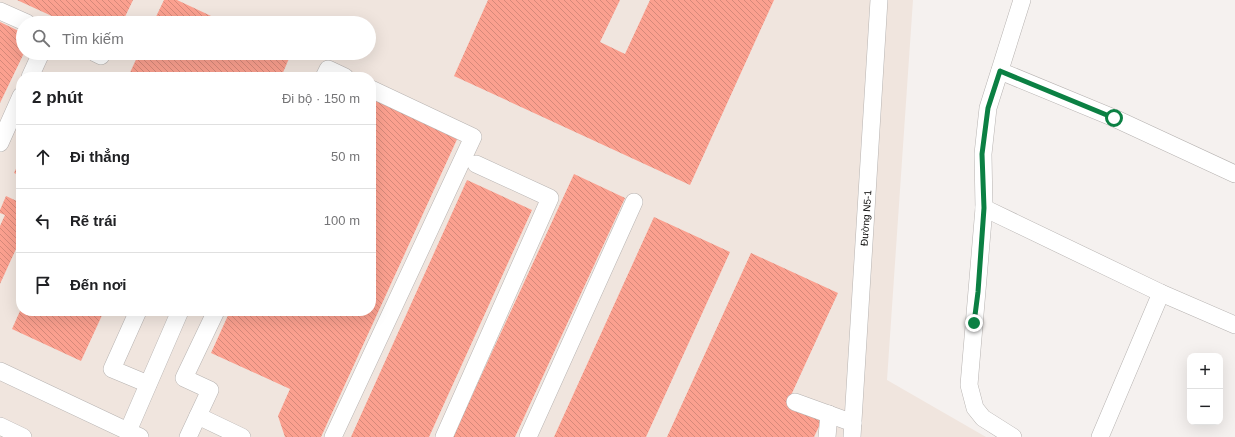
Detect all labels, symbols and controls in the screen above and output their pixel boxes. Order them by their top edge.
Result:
search box [16,16,376,60]
icon: search [30,27,52,49]
text: Tìm kiếm [62,30,124,47]
text: 2 phút [32,88,83,107]
text: Đi bộ · 150 m [282,91,360,106]
route start [1105,109,1123,127]
icon: ahead [32,146,54,168]
text: Đi thẳng [70,148,130,165]
text: 50 m [331,149,360,164]
street label: Đường N5-1 [859,189,873,246]
icon: left [32,210,54,232]
text: Rẽ trái [70,212,117,229]
text: 100 m [324,213,360,228]
icon: arrive [32,274,54,296]
text: Đến nơi [70,276,127,293]
route end [965,314,983,332]
map controls [1187,353,1223,425]
button: + [1187,353,1223,389]
button: − [1187,389,1223,425]

